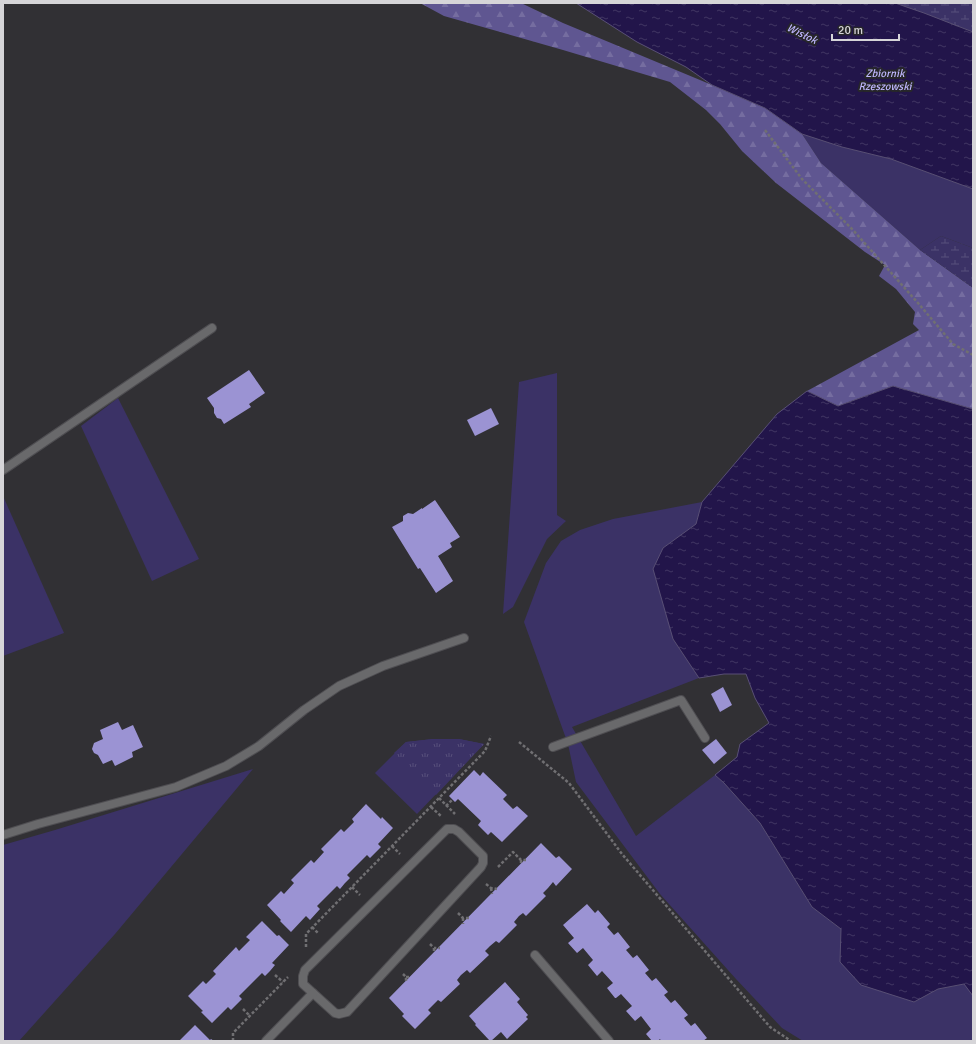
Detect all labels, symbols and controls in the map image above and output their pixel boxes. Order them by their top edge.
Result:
scale bar [832,16,899,42]
water label: Wisłok [785,21,821,48]
text: 20 m [838,23,863,38]
water label: Zbiornik Rzeszowski [858,67,913,93]

